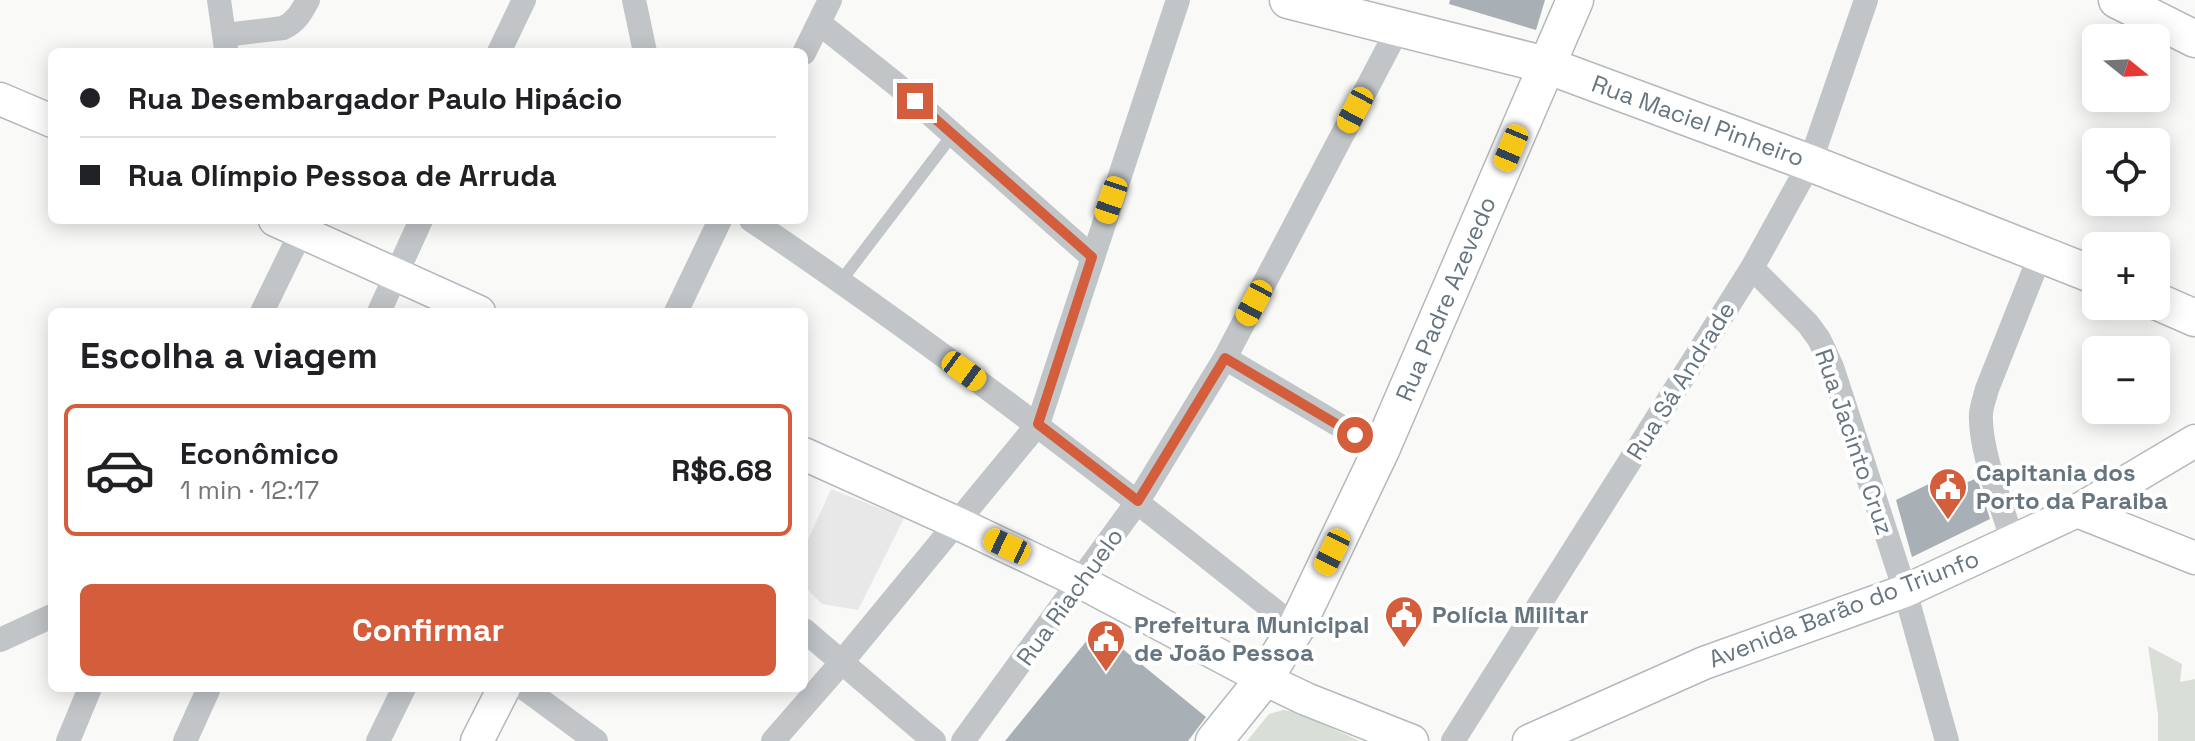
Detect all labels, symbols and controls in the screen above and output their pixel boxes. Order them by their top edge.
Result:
north arrow [2082,24,2170,112]
map controls [2082,24,2170,424]
street label: Rua Maciel Pinheiro [1588,68,1809,173]
text: Rua Desembargador Paulo Hipácio [128,79,622,118]
route end [897,83,933,119]
car [1333,83,1377,137]
car [1491,121,1531,175]
button: locate [2082,128,2170,216]
text: Rua Olímpio Pessoa de Arruda [128,156,557,195]
car [1092,173,1130,227]
street label: Rua Padre Azevedo [1388,192,1503,406]
button: + [2082,232,2170,320]
car [1232,276,1276,330]
street label: Rua Sá Andrade [1619,296,1742,466]
text: Escolha a viagem [80,333,378,379]
button: − [2082,336,2170,424]
street label: Rua Jacinto Cruz [1808,345,1901,539]
car [938,347,990,395]
route start [1337,417,1373,453]
icon: car [84,434,156,506]
text: Econômico [180,434,339,473]
text: R$6.68 [671,451,772,490]
place label: Capitania dos Porto da Paraiba [1976,457,2168,516]
public building icon: Capitania dos Porto da Paraiba [1927,466,1969,521]
text: 1 min · 12:17 [180,473,319,507]
street label: Rua Riachuelo [1009,522,1130,672]
car [980,525,1034,567]
car [1311,525,1353,579]
street label: Avenida Barão do Triunfo [1704,543,1983,674]
button: Confirmar [80,584,776,676]
public building icon: Polícia Militar [1383,594,1425,649]
place label: Polícia Militar [1432,599,1589,630]
place label: Prefeitura Municipal de João Pessoa [1134,609,1369,668]
public building icon: Prefeitura Municipal de João Pessoa [1085,618,1127,673]

